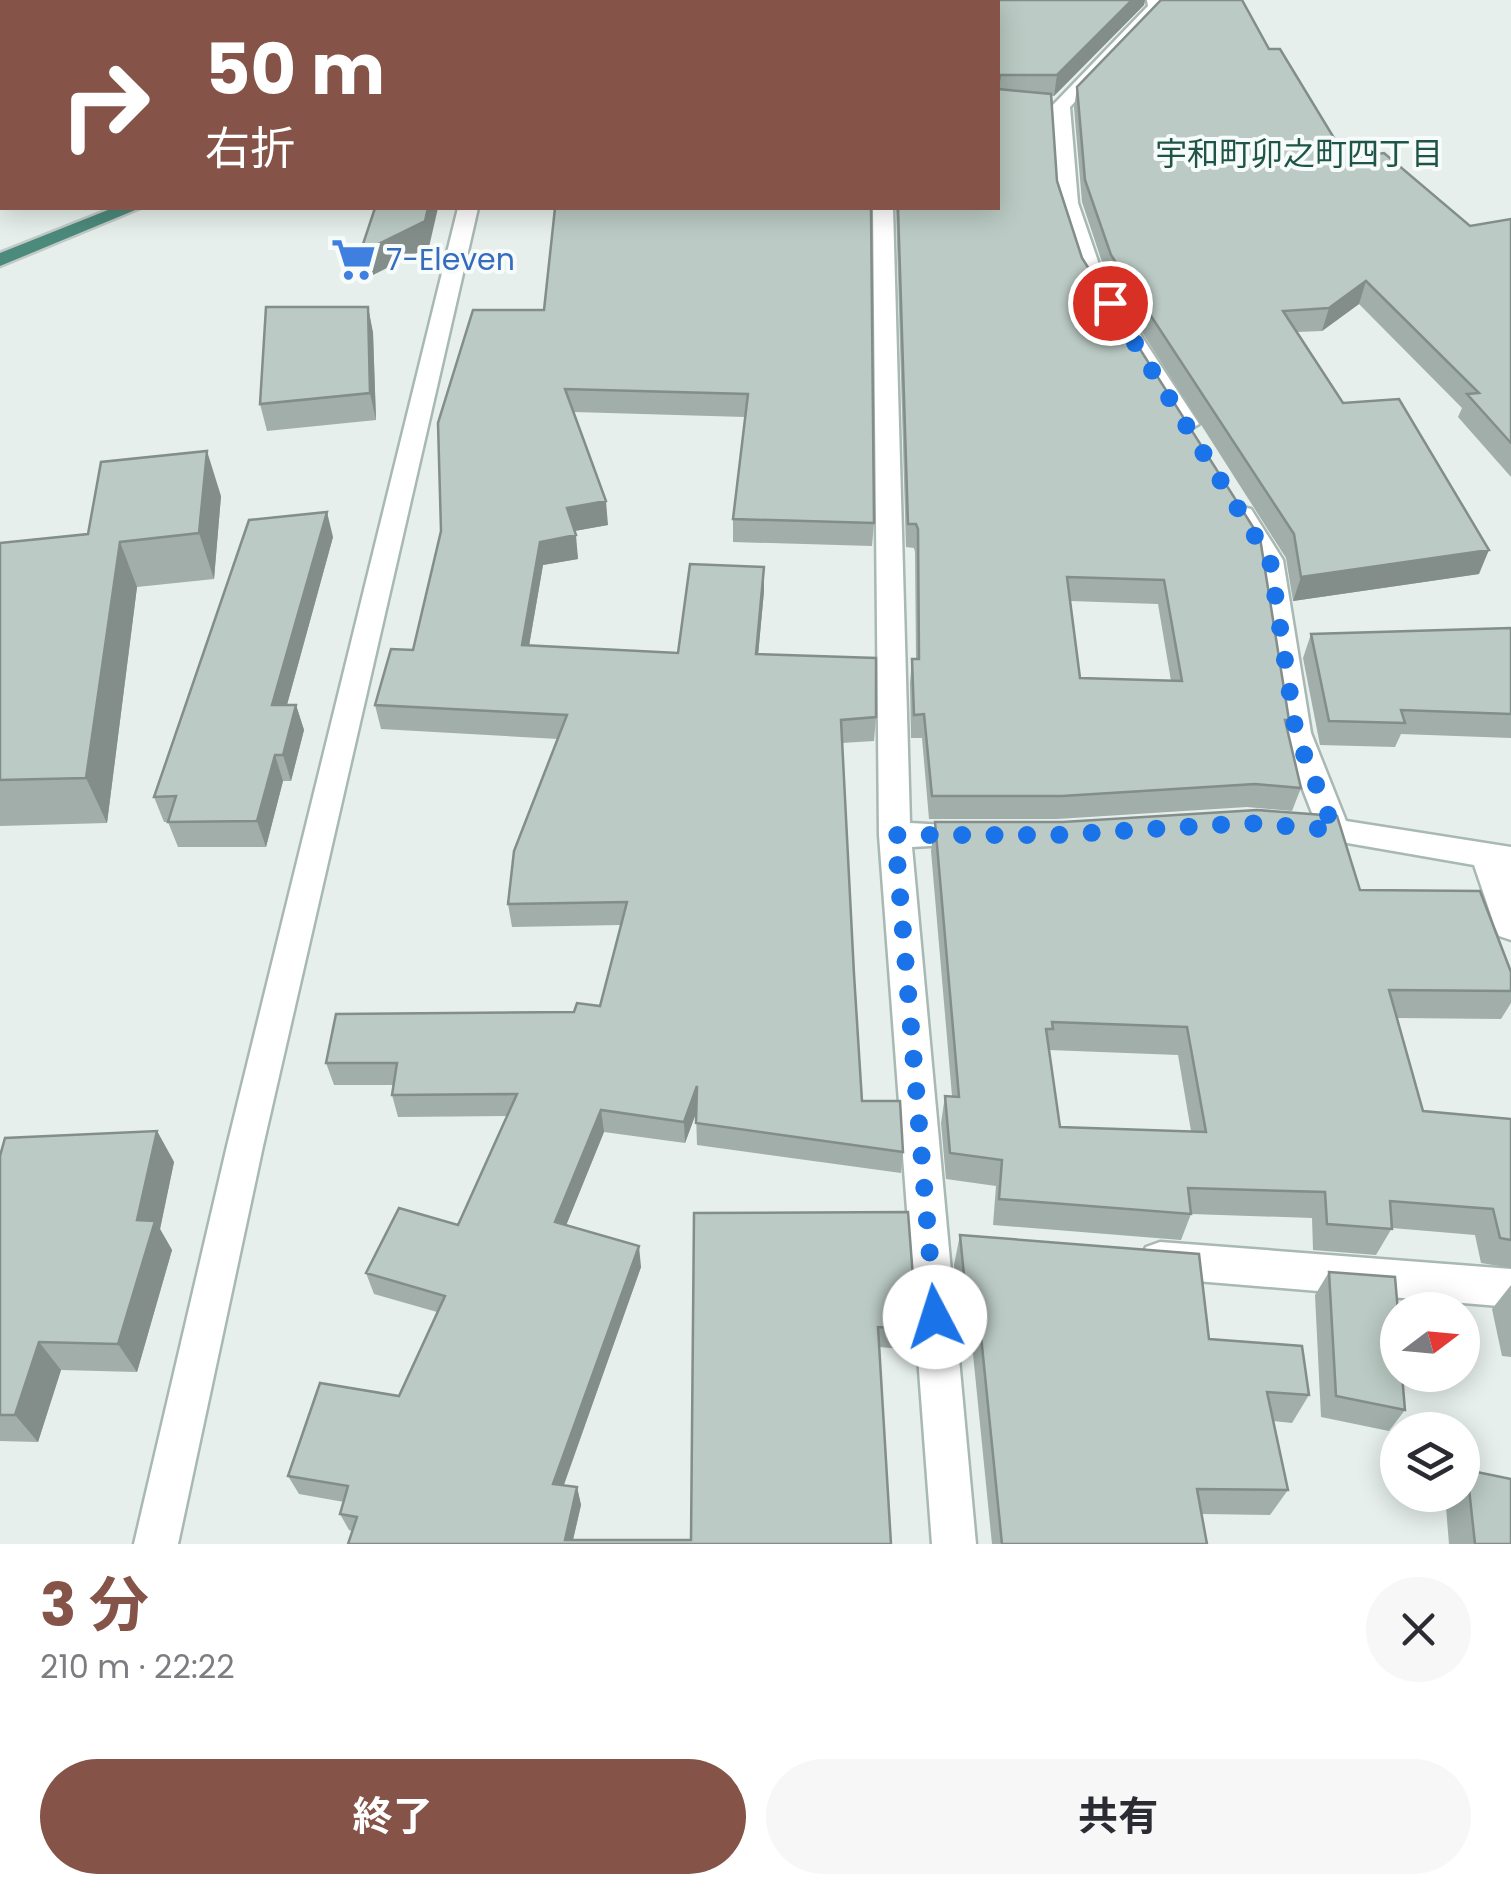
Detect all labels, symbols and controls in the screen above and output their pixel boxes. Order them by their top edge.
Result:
text: 50 m [205,20,385,119]
icon: right [40,40,170,170]
text: 右折 [205,117,295,180]
district label: 宇和町卯之町四丁目 [1155,131,1443,176]
supermarket icon: 7-Eleven [329,236,377,284]
place label: 7-Eleven [386,238,515,281]
pin [1068,261,1153,346]
icon: arrive [1083,276,1138,331]
position arrow [883,1265,987,1369]
north arrow [1380,1292,1480,1392]
map controls [1380,1292,1480,1512]
button: layers [1380,1412,1480,1512]
text: 3 分 [40,1563,149,1647]
button: close [1366,1577,1471,1682]
text: 210 m · 22:22 [40,1644,235,1689]
button: 終了 [40,1759,746,1874]
button: 共有 [766,1759,1471,1874]

